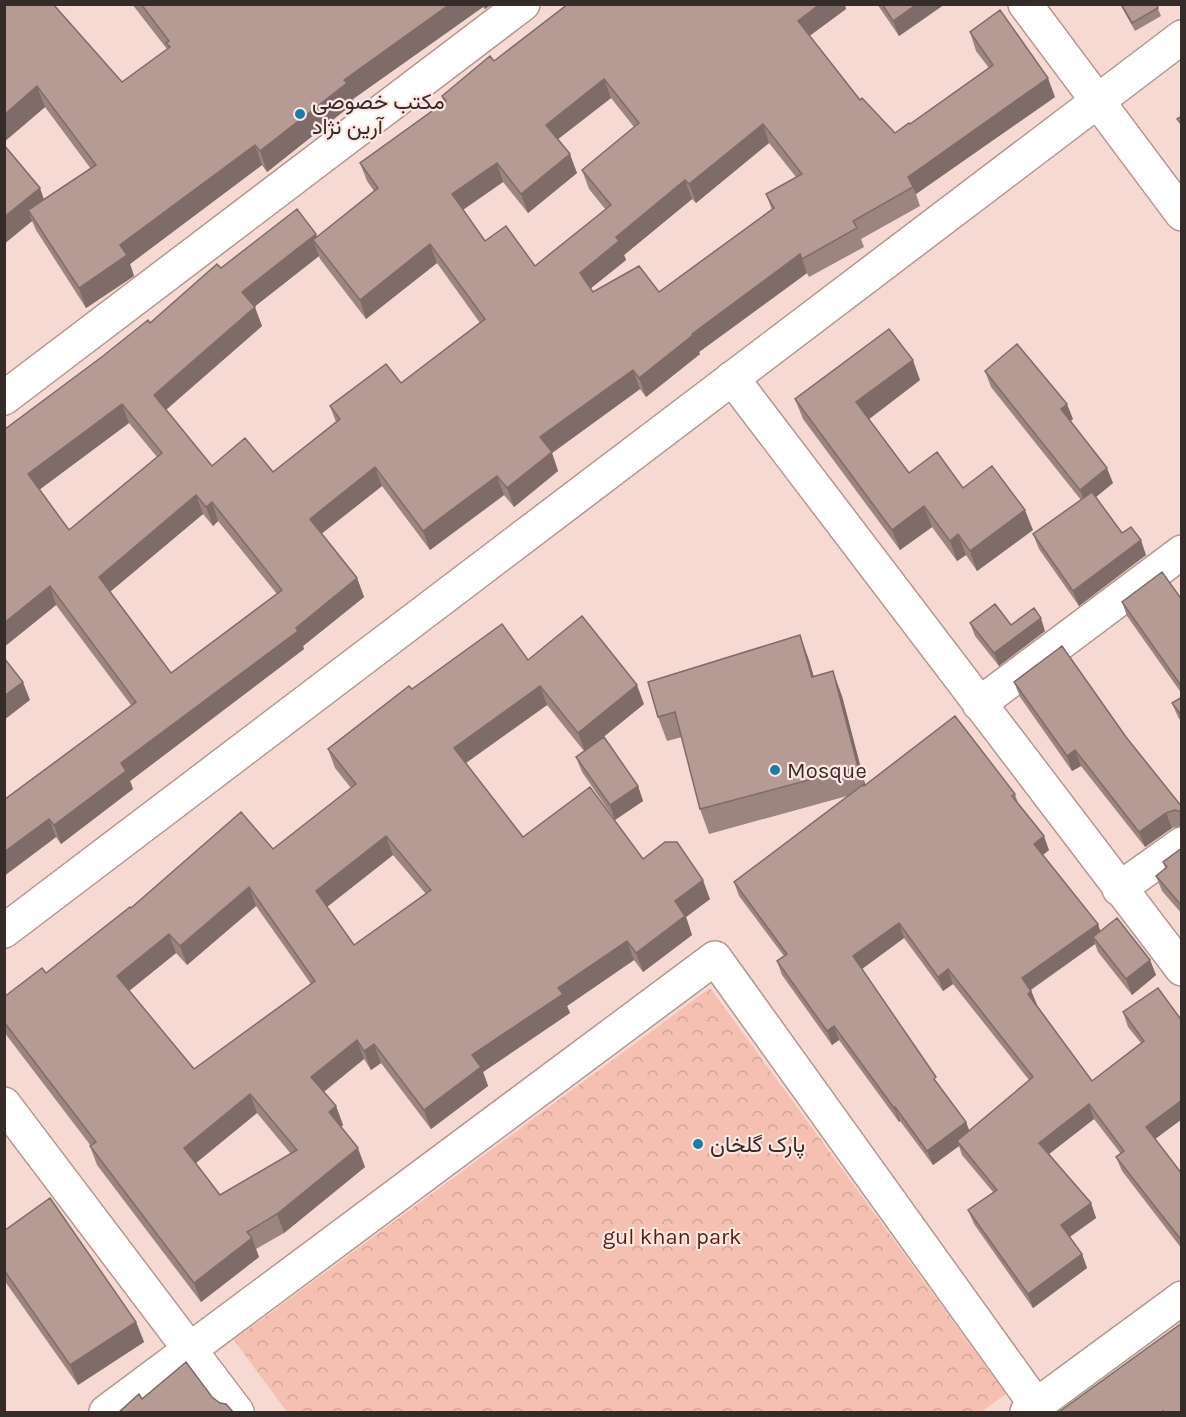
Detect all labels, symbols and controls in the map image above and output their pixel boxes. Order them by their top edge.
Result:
place label: مکتب خصوصی آرین نژاد [312,89,445,140]
marker: مکتب خصوصی آرین نژاد [293,107,307,121]
place label: Mosque [787,758,867,784]
marker: Mosque [768,763,782,777]
place label: پارک گلخان [710,1132,805,1159]
marker: پارک گلخان [691,1137,705,1151]
park label: gul khan park [603,1224,741,1250]

